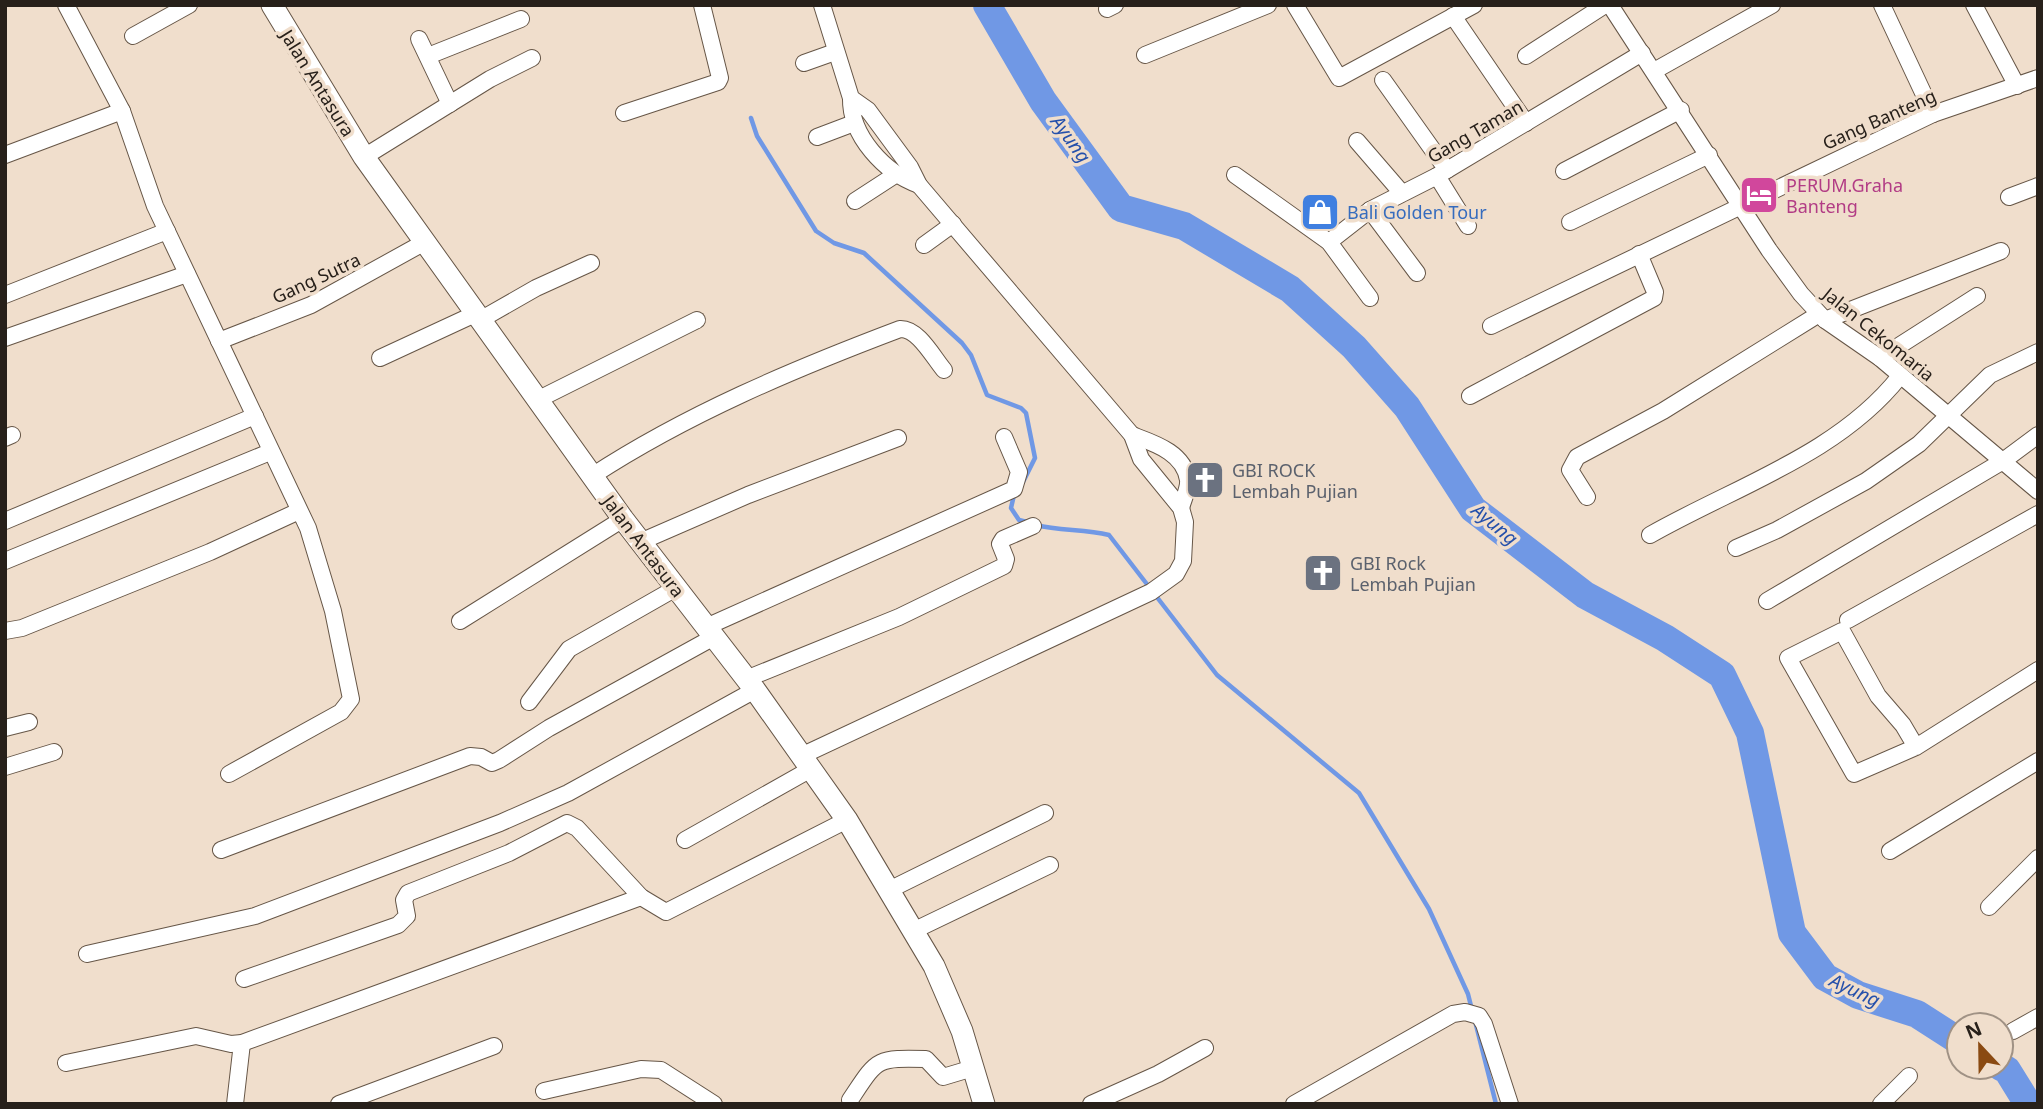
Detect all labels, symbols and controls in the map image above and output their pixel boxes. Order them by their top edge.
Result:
street label: Jalan Antasura [275,23,360,141]
street label: Gang Banteng [1818,83,1940,155]
street label: Gang Taman [1423,94,1527,168]
water label: Ayung [1044,108,1097,168]
place label: PERUM.Graha Banteng [1786,173,1903,218]
hotel icon: PERUM.Graha Banteng [1738,174,1780,216]
shop icon: Bali Golden Tour [1299,191,1341,233]
place label: Bali Golden Tour [1347,200,1487,224]
street label: Gang Sutra [268,247,364,309]
street label: Jalan Cekomaria [1817,280,1940,386]
place label: GBI ROCK Lembah Pujian [1232,458,1358,503]
church icon: GBI ROCK Lembah Pujian [1184,459,1226,501]
street label: Jalan Antasura [597,489,690,602]
water label: Ayung [1465,496,1523,551]
place label: GBI Rock Lembah Pujian [1350,551,1476,596]
church icon: GBI Rock Lembah Pujian [1302,552,1344,594]
water label: Ayung [1824,966,1884,1013]
north arrow [1945,1011,2015,1081]
text: N [1962,1015,1986,1045]

